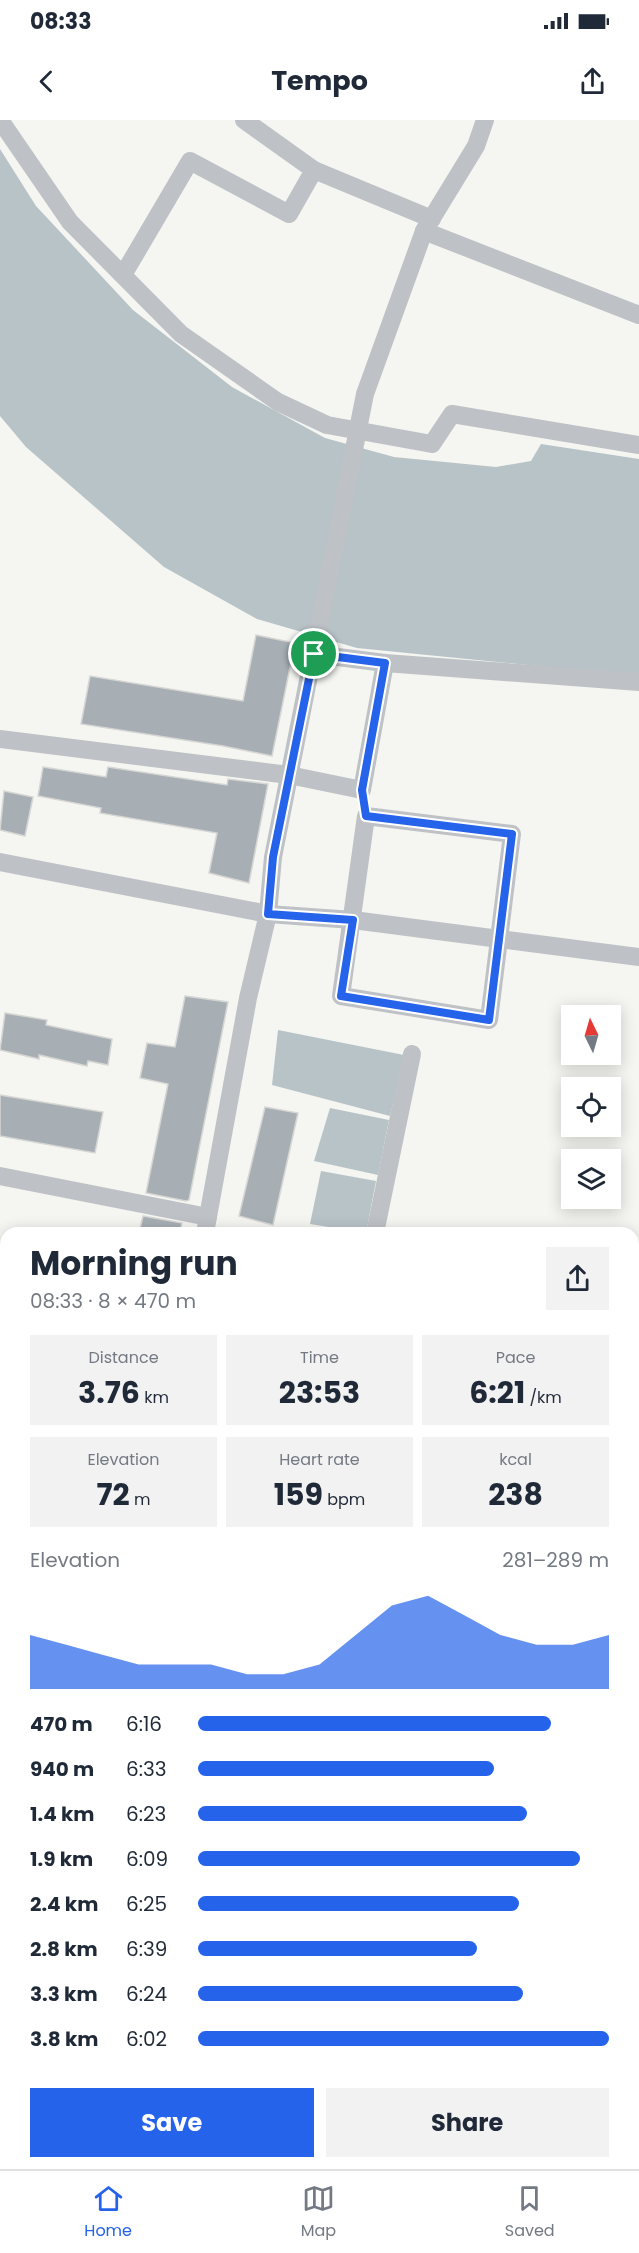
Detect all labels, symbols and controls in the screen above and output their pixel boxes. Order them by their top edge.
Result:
text: 08:33 [30,6,91,37]
text: Tempo [271,62,368,99]
icon: back [30,65,63,98]
icon: share [576,65,609,98]
pin [288,628,339,679]
icon: arrive [297,637,330,670]
north arrow [561,1005,621,1065]
map controls [561,1005,621,1209]
button: locate [561,1077,621,1137]
button: layers [561,1149,621,1209]
text: Morning run [30,1240,238,1287]
button: share [546,1247,609,1310]
text: 08:33 · 8 × 470 m [30,1287,196,1315]
text: Distance [88,1346,159,1369]
text: Time [300,1346,339,1369]
text: Pace [496,1346,535,1369]
text: 3.76 [78,1371,140,1414]
text: 23:53 [279,1371,360,1414]
text: 6:21 [469,1371,525,1414]
text: km [140,1386,169,1409]
text: /km [525,1386,562,1409]
text: Elevation [87,1448,160,1471]
text: Heart rate [279,1448,360,1471]
text: kcal [499,1448,532,1471]
text: 72 [97,1473,130,1516]
text: 159 [274,1473,323,1516]
text: 238 [488,1473,543,1516]
text: m [130,1488,150,1511]
text: bpm [323,1488,365,1511]
text: Elevation [30,1546,120,1574]
text: 281–289 m [502,1546,609,1574]
text: 470 m [30,1710,93,1738]
text: 6:16 [126,1710,162,1738]
text: 940 m [30,1755,94,1783]
text: 6:33 [126,1755,167,1783]
text: 1.4 km [30,1800,94,1828]
text: 6:23 [126,1800,166,1828]
text: 1.9 km [30,1845,93,1873]
text: 6:09 [126,1845,168,1873]
text: 2.4 km [30,1890,98,1918]
text: 6:25 [126,1890,167,1918]
text: 2.8 km [30,1935,98,1963]
text: 6:39 [126,1935,167,1963]
text: 3.3 km [30,1980,98,2008]
text: 6:24 [126,1980,167,2008]
text: 3.8 km [30,2025,98,2053]
text: 6:02 [126,2025,167,2053]
button: Save [30,2088,314,2157]
button: Share [326,2088,609,2157]
tab: Home [84,2182,132,2243]
tab: Map [301,2182,336,2243]
tab: Saved [505,2182,555,2243]

